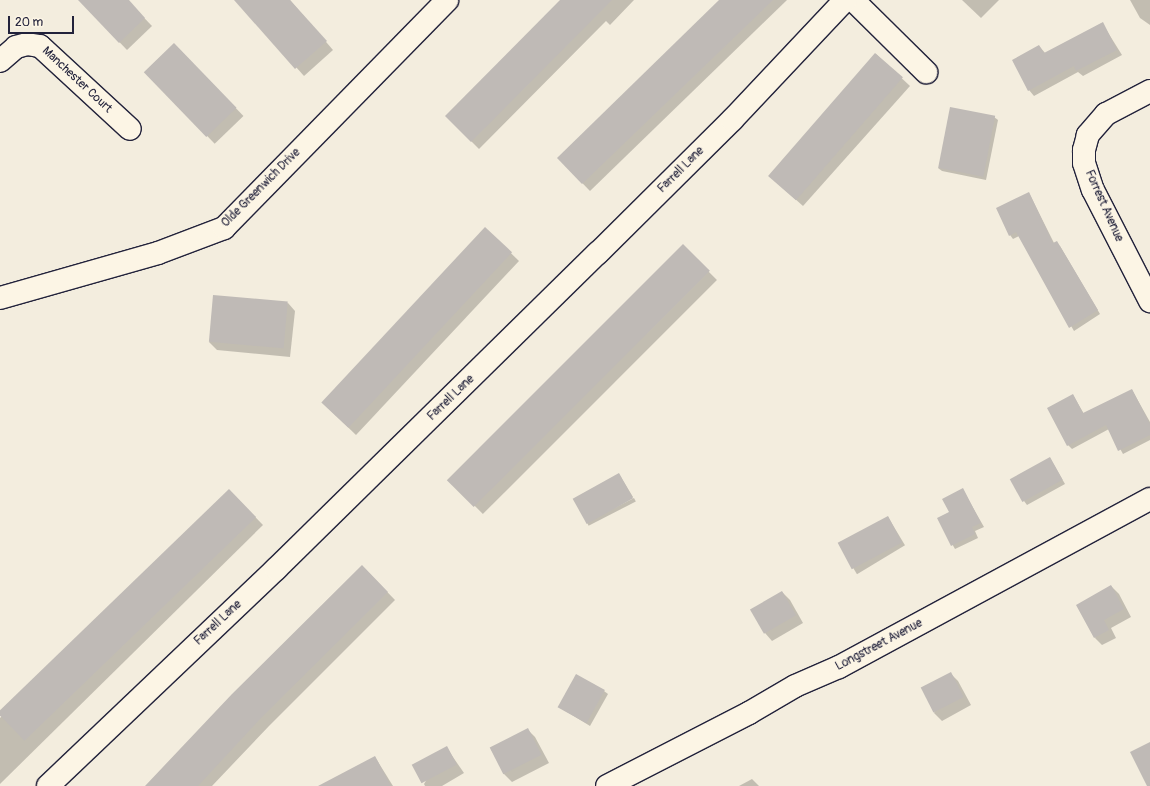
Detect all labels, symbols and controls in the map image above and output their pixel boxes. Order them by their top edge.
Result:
scale bar [10,8,76,34]
text: 20 m [15,15,43,30]
street label: Manchester Court [39,44,115,116]
street label: Farrell Lane [655,144,707,196]
street label: Olde Greenwich Drive [219,146,303,230]
street label: Forrest Avenue [1082,168,1126,244]
street label: Farrell Lane [425,372,477,424]
street label: Farrell Lane [191,597,245,649]
street label: Longstreet Avenue [833,616,925,674]

